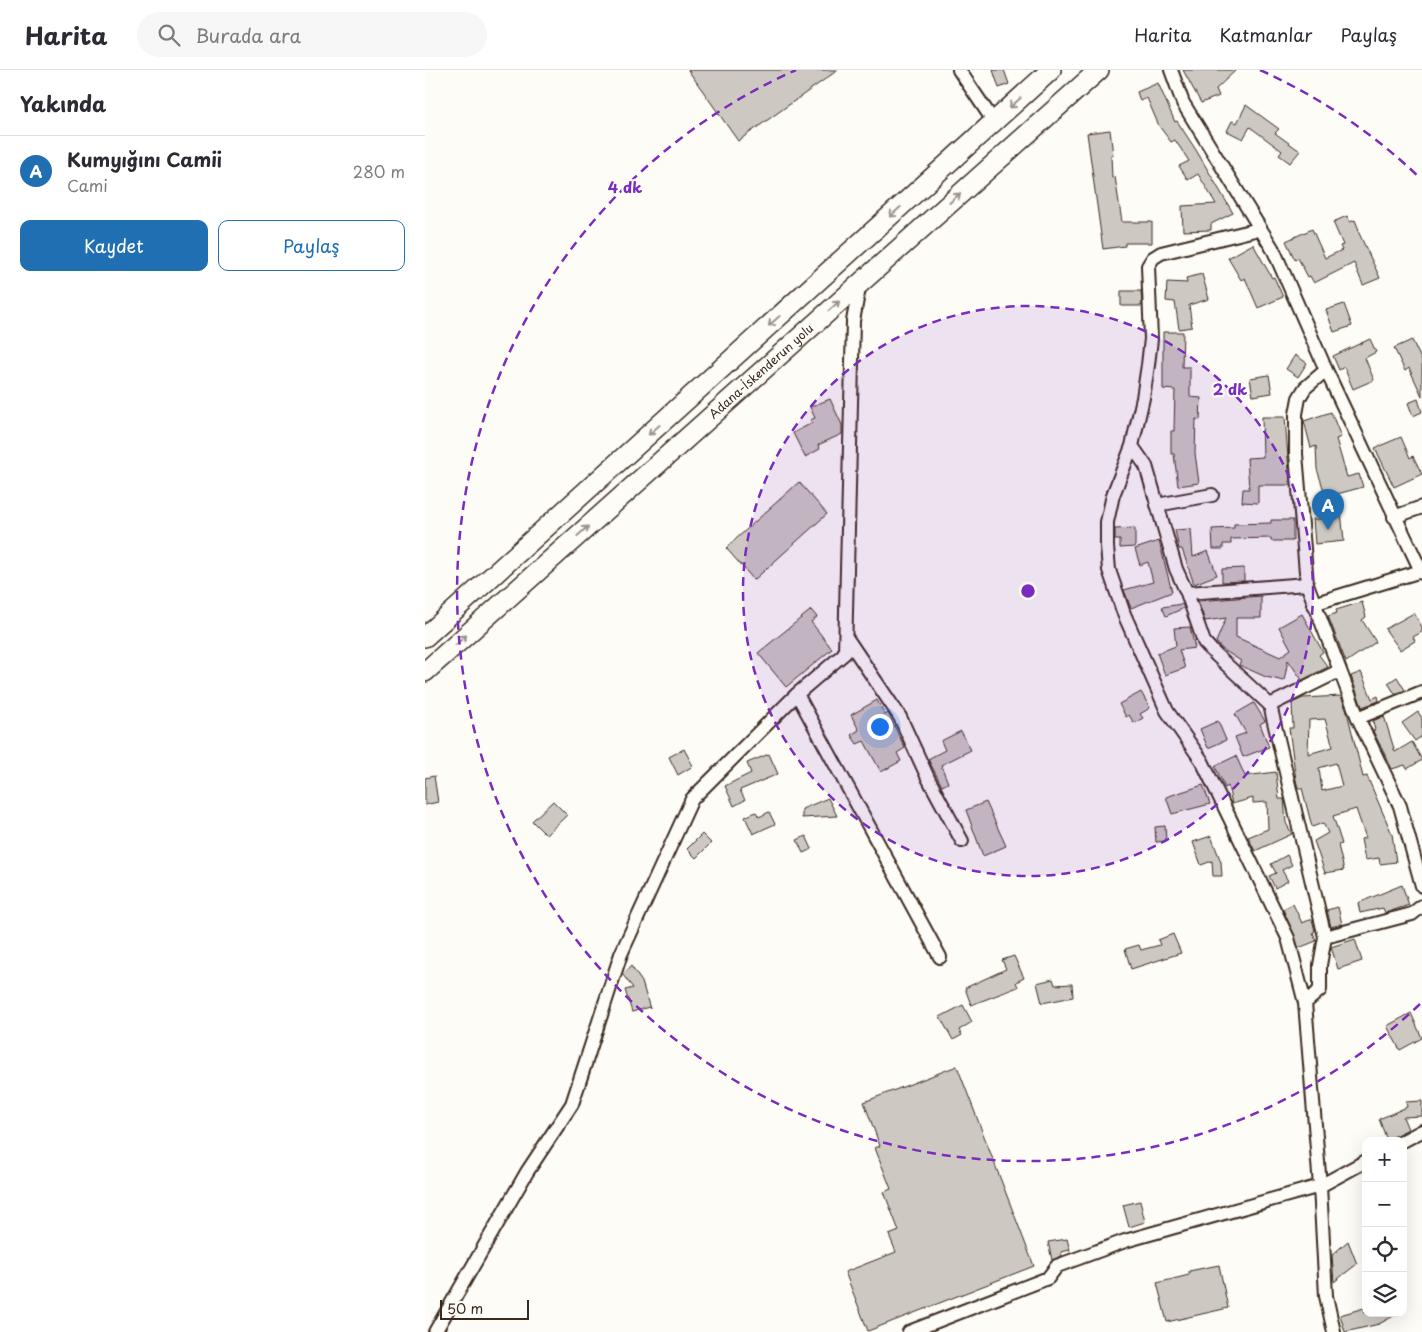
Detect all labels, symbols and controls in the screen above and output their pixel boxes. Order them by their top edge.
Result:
search box [137,12,487,57]
text: Harita [25,17,107,53]
icon: search [155,21,183,49]
text: Burada ara [195,21,301,49]
text: Harita [1134,21,1191,48]
text: Katmanlar [1219,21,1312,48]
text: Paylaş [1340,21,1397,48]
text: Yakında [20,87,106,119]
one-way arrow [1009,97,1022,108]
text: Kumyığını Camii [67,145,222,173]
text: A [30,159,42,183]
text: 280 m [353,159,405,183]
text: Cami [67,173,108,197]
text: 4 dk [608,175,642,198]
one-way arrow [949,192,962,204]
one-way arrow [888,206,901,217]
button: Kaydet [20,220,208,271]
button: Paylaş [218,220,405,271]
one-way arrow [828,301,841,312]
one-way arrow [768,315,781,327]
street label: Adana-İskenderun yolu [704,319,817,422]
text: 2 dk [1213,377,1247,400]
one-way arrow [647,424,660,436]
pin: A [1312,489,1344,530]
one-way arrow [576,525,589,537]
centre of rings [1019,582,1037,600]
one-way arrow [455,634,468,645]
your location [867,714,893,740]
map controls [1362,1137,1407,1317]
button: + [1362,1137,1407,1182]
button: − [1362,1182,1407,1227]
button: locate [1362,1227,1407,1272]
button: layers [1362,1272,1407,1317]
scale bar [440,1297,529,1320]
text: 50 m [447,1298,483,1319]

